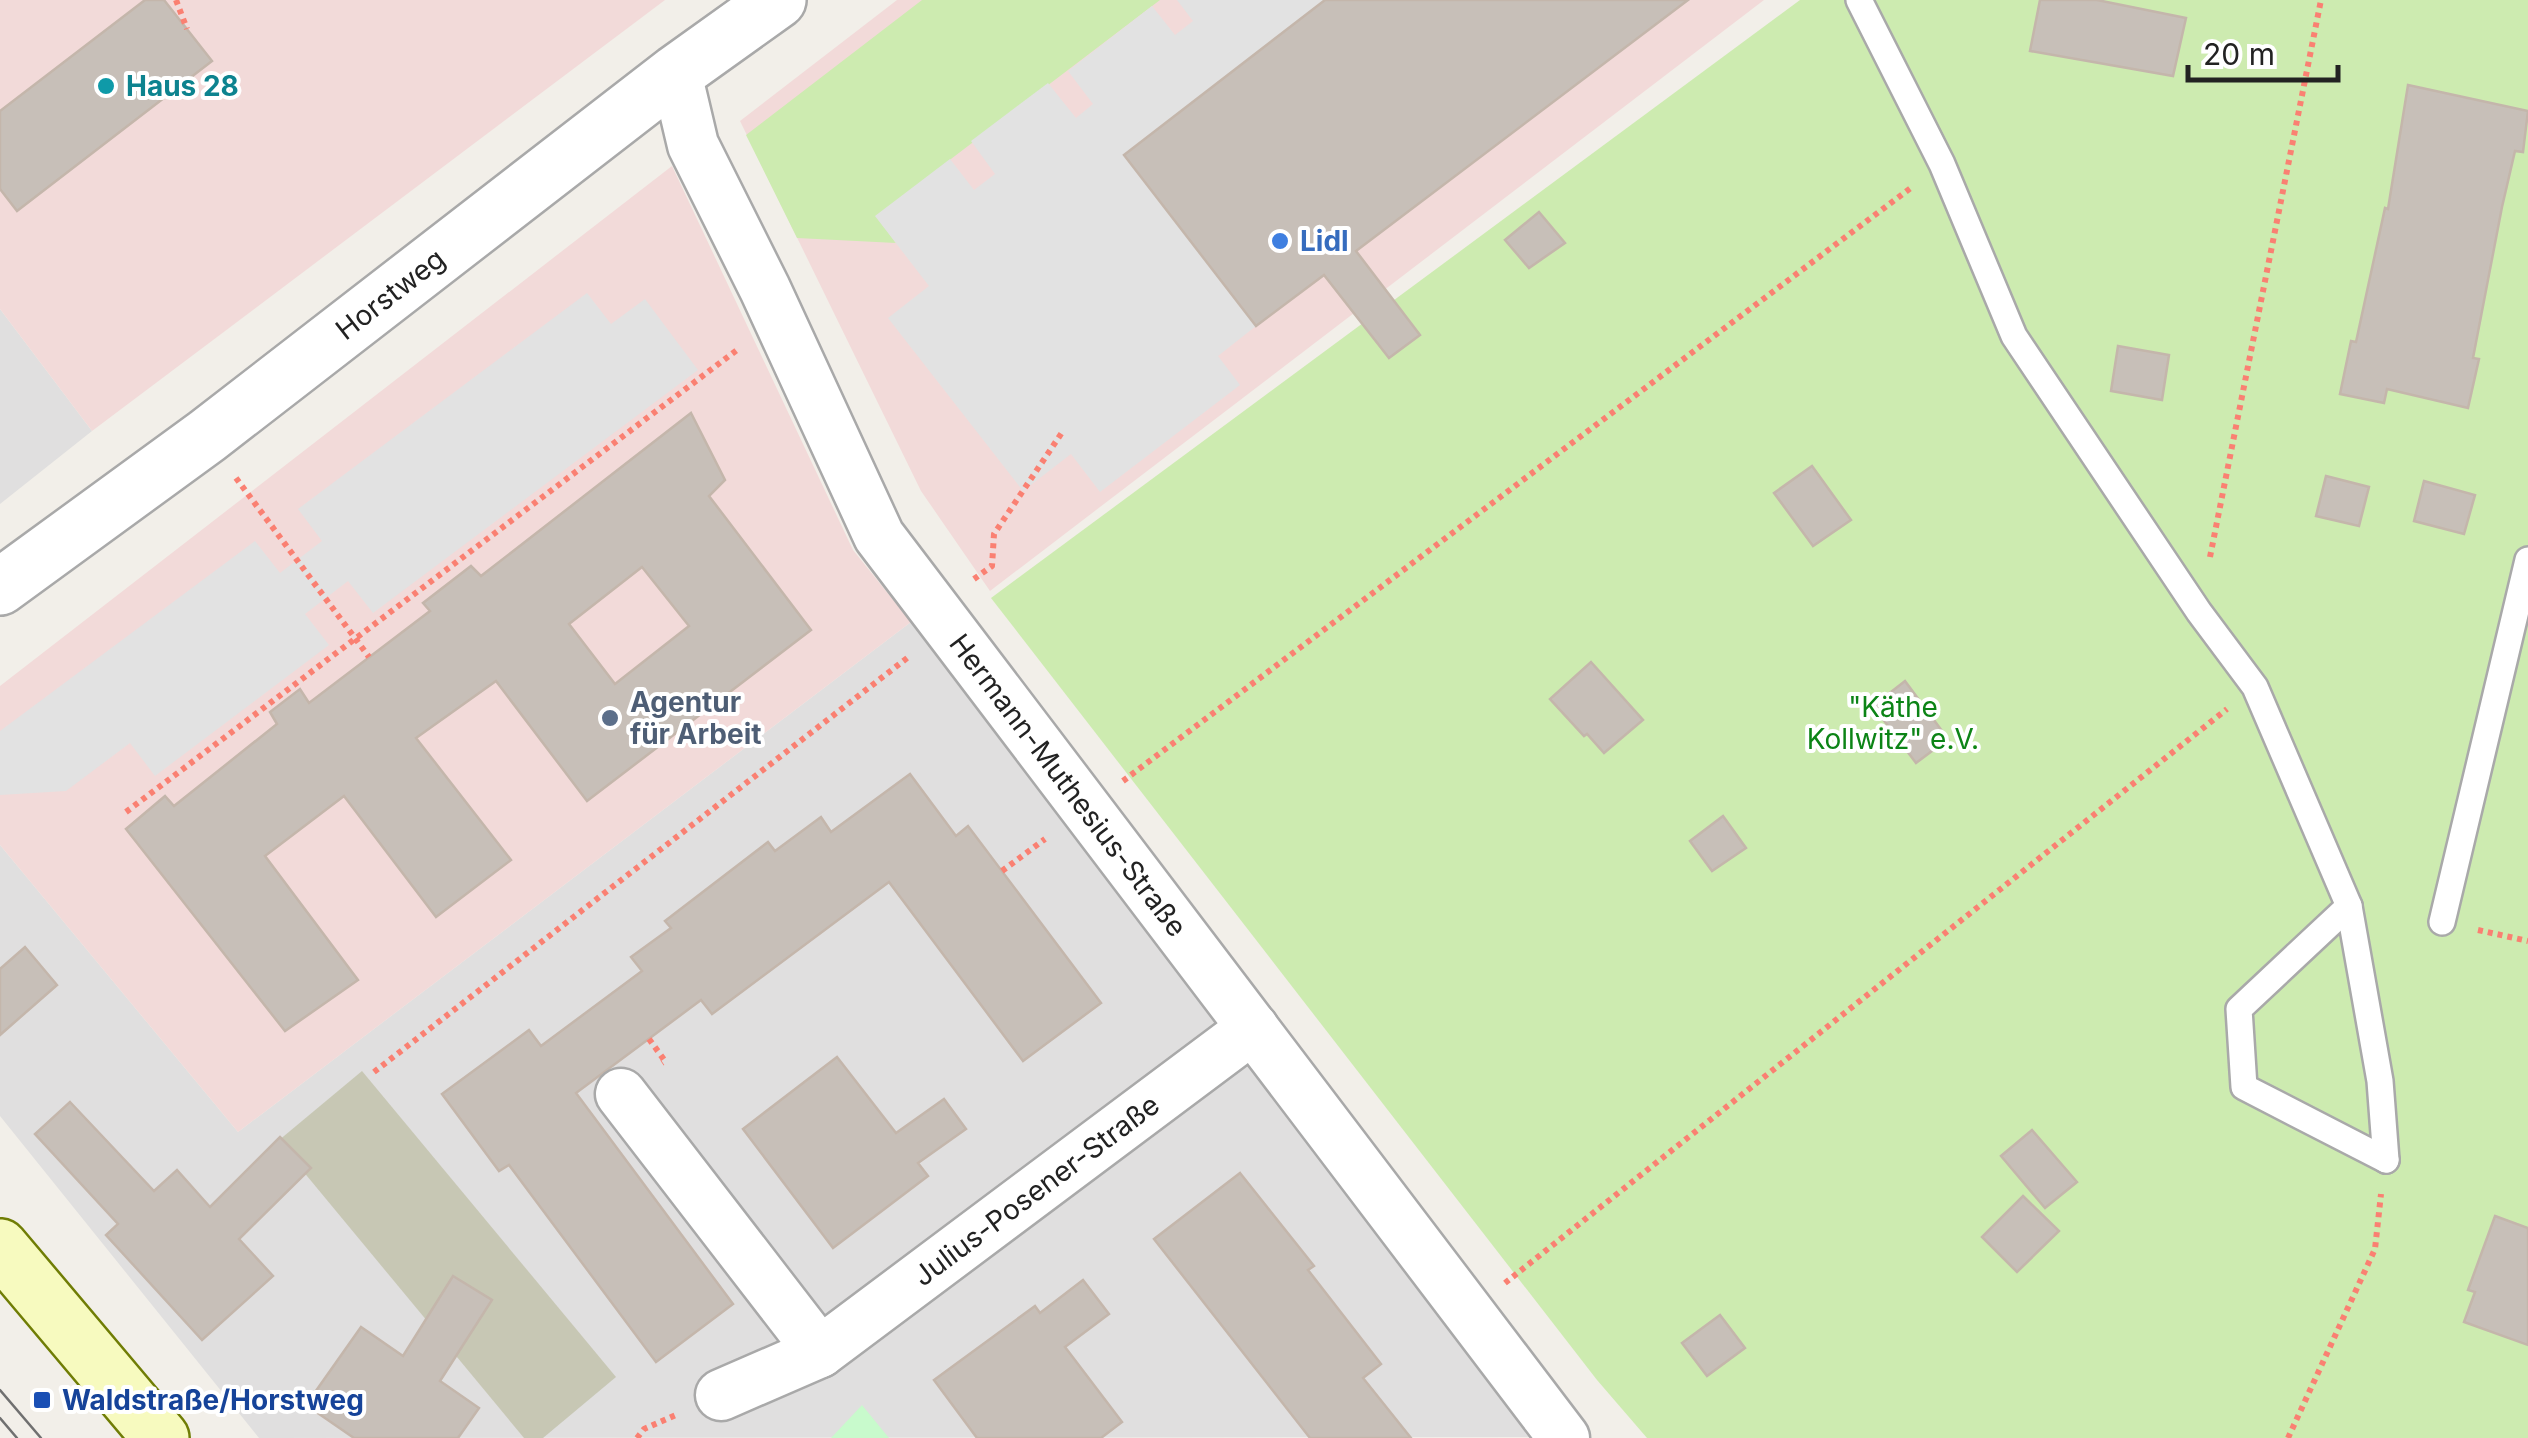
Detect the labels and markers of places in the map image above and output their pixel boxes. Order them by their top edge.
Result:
place label: Haus 28 [126,69,239,103]
marker: Haus 28 [95,75,117,97]
place label: Lidl [1300,224,1349,258]
marker: Lidl [1269,230,1291,252]
place label: Agentur für Arbeit [630,685,762,751]
marker: Agentur für Arbeit [599,707,621,729]
place label: Waldstraße/Horstweg [62,1383,364,1417]
marker: Waldstraße/Horstweg [31,1389,53,1411]

